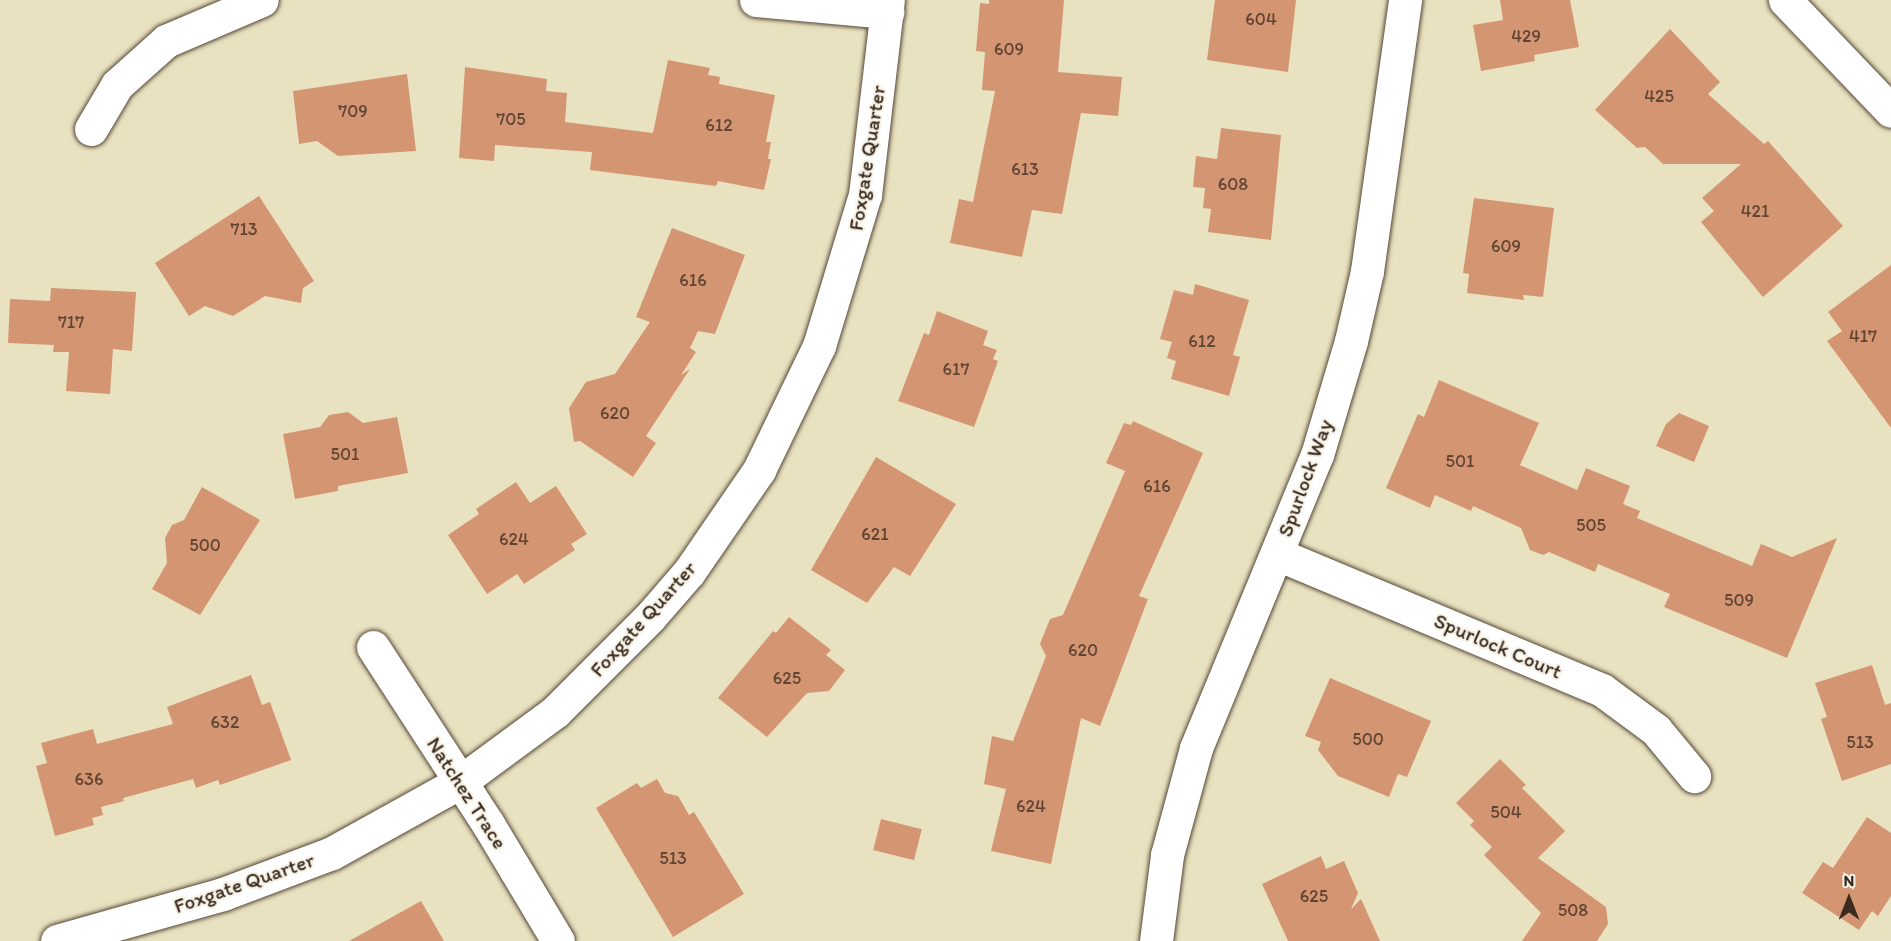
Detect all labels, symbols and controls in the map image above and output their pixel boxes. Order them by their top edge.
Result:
house number: 604 [1245,8,1277,30]
house number: 429 [1511,25,1541,47]
house number: 609 [994,38,1024,60]
street label: Foxgate Quarter [843,84,891,232]
house number: 425 [1644,85,1674,107]
house number: 709 [338,100,368,122]
house number: 705 [496,108,526,130]
house number: 612 [705,114,733,136]
house number: 613 [1011,158,1039,180]
house number: 608 [1218,173,1248,195]
house number: 421 [1741,200,1769,222]
house number: 713 [230,218,258,240]
house number: 609 [1491,235,1521,257]
house number: 616 [679,269,707,291]
house number: 717 [58,311,84,333]
house number: 417 [1849,325,1877,347]
house number: 612 [1188,330,1216,352]
house number: 617 [943,358,969,380]
house number: 620 [600,402,630,424]
street label: Spurlock Way [1272,416,1338,540]
house number: 501 [331,443,359,465]
house number: 501 [1446,450,1474,472]
house number: 616 [1143,475,1171,497]
house number: 505 [1576,514,1606,536]
house number: 621 [861,523,889,545]
house number: 624 [499,528,529,550]
house number: 500 [189,534,221,556]
street label: Foxgate Quarter [585,556,701,682]
house number: 509 [1724,589,1754,611]
street label: Spurlock Court [1430,608,1566,684]
house number: 620 [1068,639,1098,661]
house number: 625 [773,667,801,689]
house number: 632 [211,711,239,733]
house number: 500 [1352,728,1384,750]
house number: 513 [1846,731,1874,753]
street label: Natchez Trace [422,733,512,853]
house number: 636 [75,768,103,790]
house number: 624 [1016,795,1046,817]
house number: 504 [1490,801,1522,823]
street label: Foxgate Quarter [170,847,318,919]
house number: 513 [659,847,687,869]
north arrow [1819,869,1879,929]
text: N [1844,871,1854,890]
house number: 625 [1300,885,1328,907]
house number: 508 [1558,899,1588,921]

